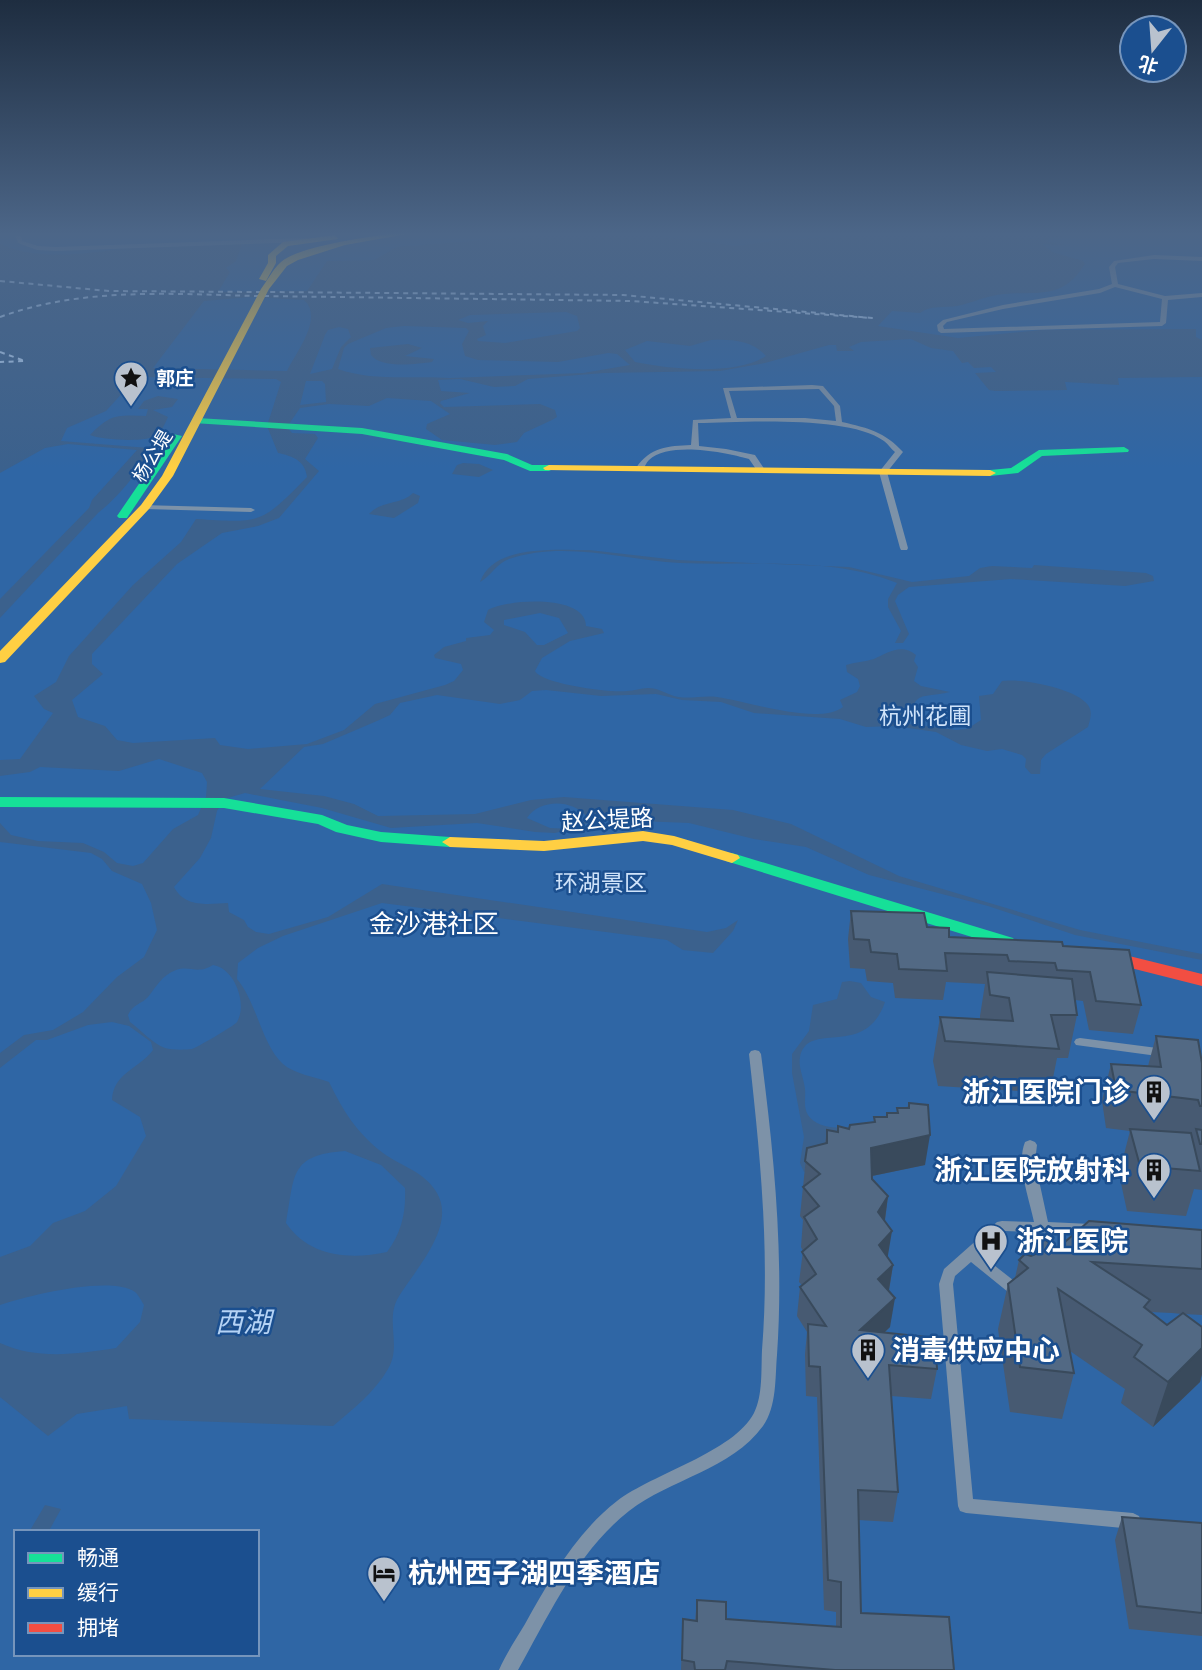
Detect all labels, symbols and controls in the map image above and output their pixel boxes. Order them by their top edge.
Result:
north arrow [1118,14,1188,84]
text: 北 [1135,51,1161,80]
place icon: 郭庄 [112,359,150,408]
place label: 郭庄 [156,366,194,390]
street label: 杨公堤 [127,425,177,487]
park label: 杭州花圃 [879,701,971,730]
street label: 赵公堤路 [560,803,654,836]
park label: 环湖景区 [555,868,647,897]
district label: 金沙港社区 [369,907,499,940]
building icon: 浙江医院门诊 [1135,1073,1173,1122]
place label: 浙江医院门诊 [962,1074,1131,1109]
building icon: 浙江医院放射科 [1135,1151,1173,1200]
place label: 浙江医院放射科 [934,1152,1130,1187]
hospital icon: 浙江医院 [972,1222,1010,1271]
place label: 浙江医院 [1016,1223,1128,1258]
water label: 西湖 [215,1304,275,1339]
building icon: 消毒供应中心 [849,1331,887,1380]
place label: 消毒供应中心 [892,1332,1060,1367]
legend [14,1530,259,1656]
text: 畅通 [77,1544,119,1570]
hotel icon: 杭州西子湖四季酒店 [365,1554,403,1603]
place label: 杭州西子湖四季酒店 [408,1555,660,1590]
text: 缓行 [77,1579,119,1605]
text: 拥堵 [77,1614,119,1640]

